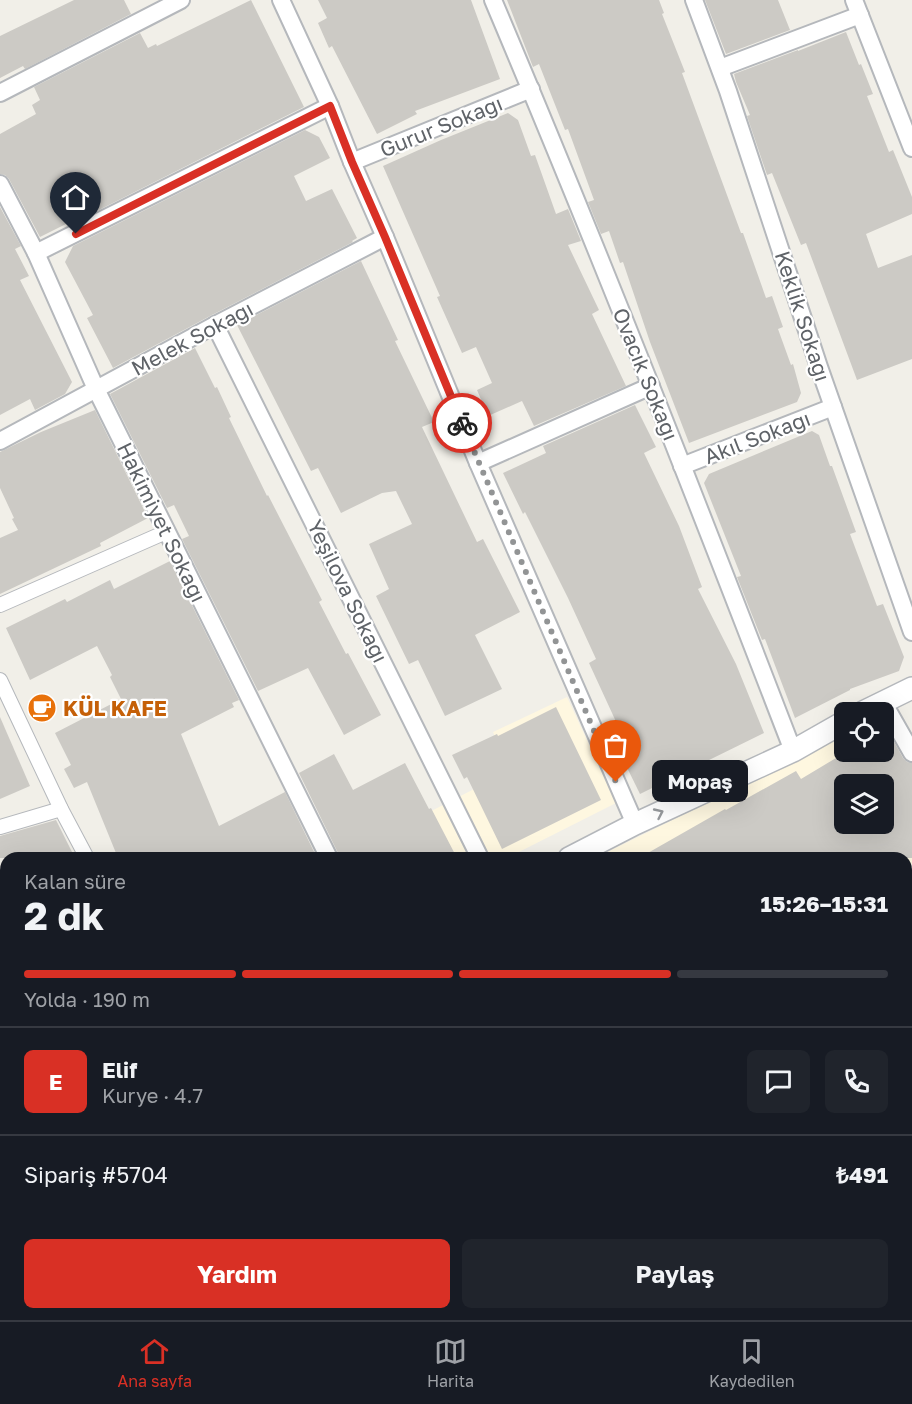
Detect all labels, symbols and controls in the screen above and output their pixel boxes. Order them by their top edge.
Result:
street label: Gurur Sokağı [376,90,506,162]
pin [50,172,101,234]
icon: home [59,181,92,214]
street label: Keklik Sokağı [770,247,836,385]
street label: Melek Sokağı [127,295,257,381]
street label: Ovacık Sokağı [608,304,684,444]
courier [432,393,492,453]
street label: Akıl Sokağı [700,405,814,469]
icon: bike [446,407,479,440]
street label: Hakimiyet Sokağı [112,438,212,606]
street label: Yeşilova Sokağı [302,515,394,667]
cafe icon: KÜL KAFE [26,692,58,724]
place label: KÜL KAFE [63,695,167,721]
map controls [834,702,894,834]
button: locate [834,702,894,762]
pin [590,720,641,782]
icon: bag [599,729,632,762]
callout: Mopaş [652,761,748,803]
text: Mopaş [668,769,732,793]
button: layers [834,774,894,834]
one-way arrow [652,808,663,820]
text: Kalan süre [24,869,126,893]
text: 15:26–15:31 [761,890,888,917]
text: 2 dk [24,892,104,939]
text: Yolda · 190 m [24,987,150,1011]
button: chat [747,1050,810,1113]
button: phone [825,1050,888,1113]
text: Elif [102,1056,137,1083]
text: E [49,1068,62,1095]
text: Kurye · 4.7 [102,1083,203,1107]
text: Sipariş #5704 [24,1161,168,1188]
text: ₺491 [836,1161,888,1188]
button: Yardım [24,1239,450,1308]
button: Paylaş [462,1239,888,1308]
tab: Ana sayfa [117,1335,192,1391]
tab: Harita [427,1335,474,1391]
tab: Kaydedilen [709,1335,795,1391]

